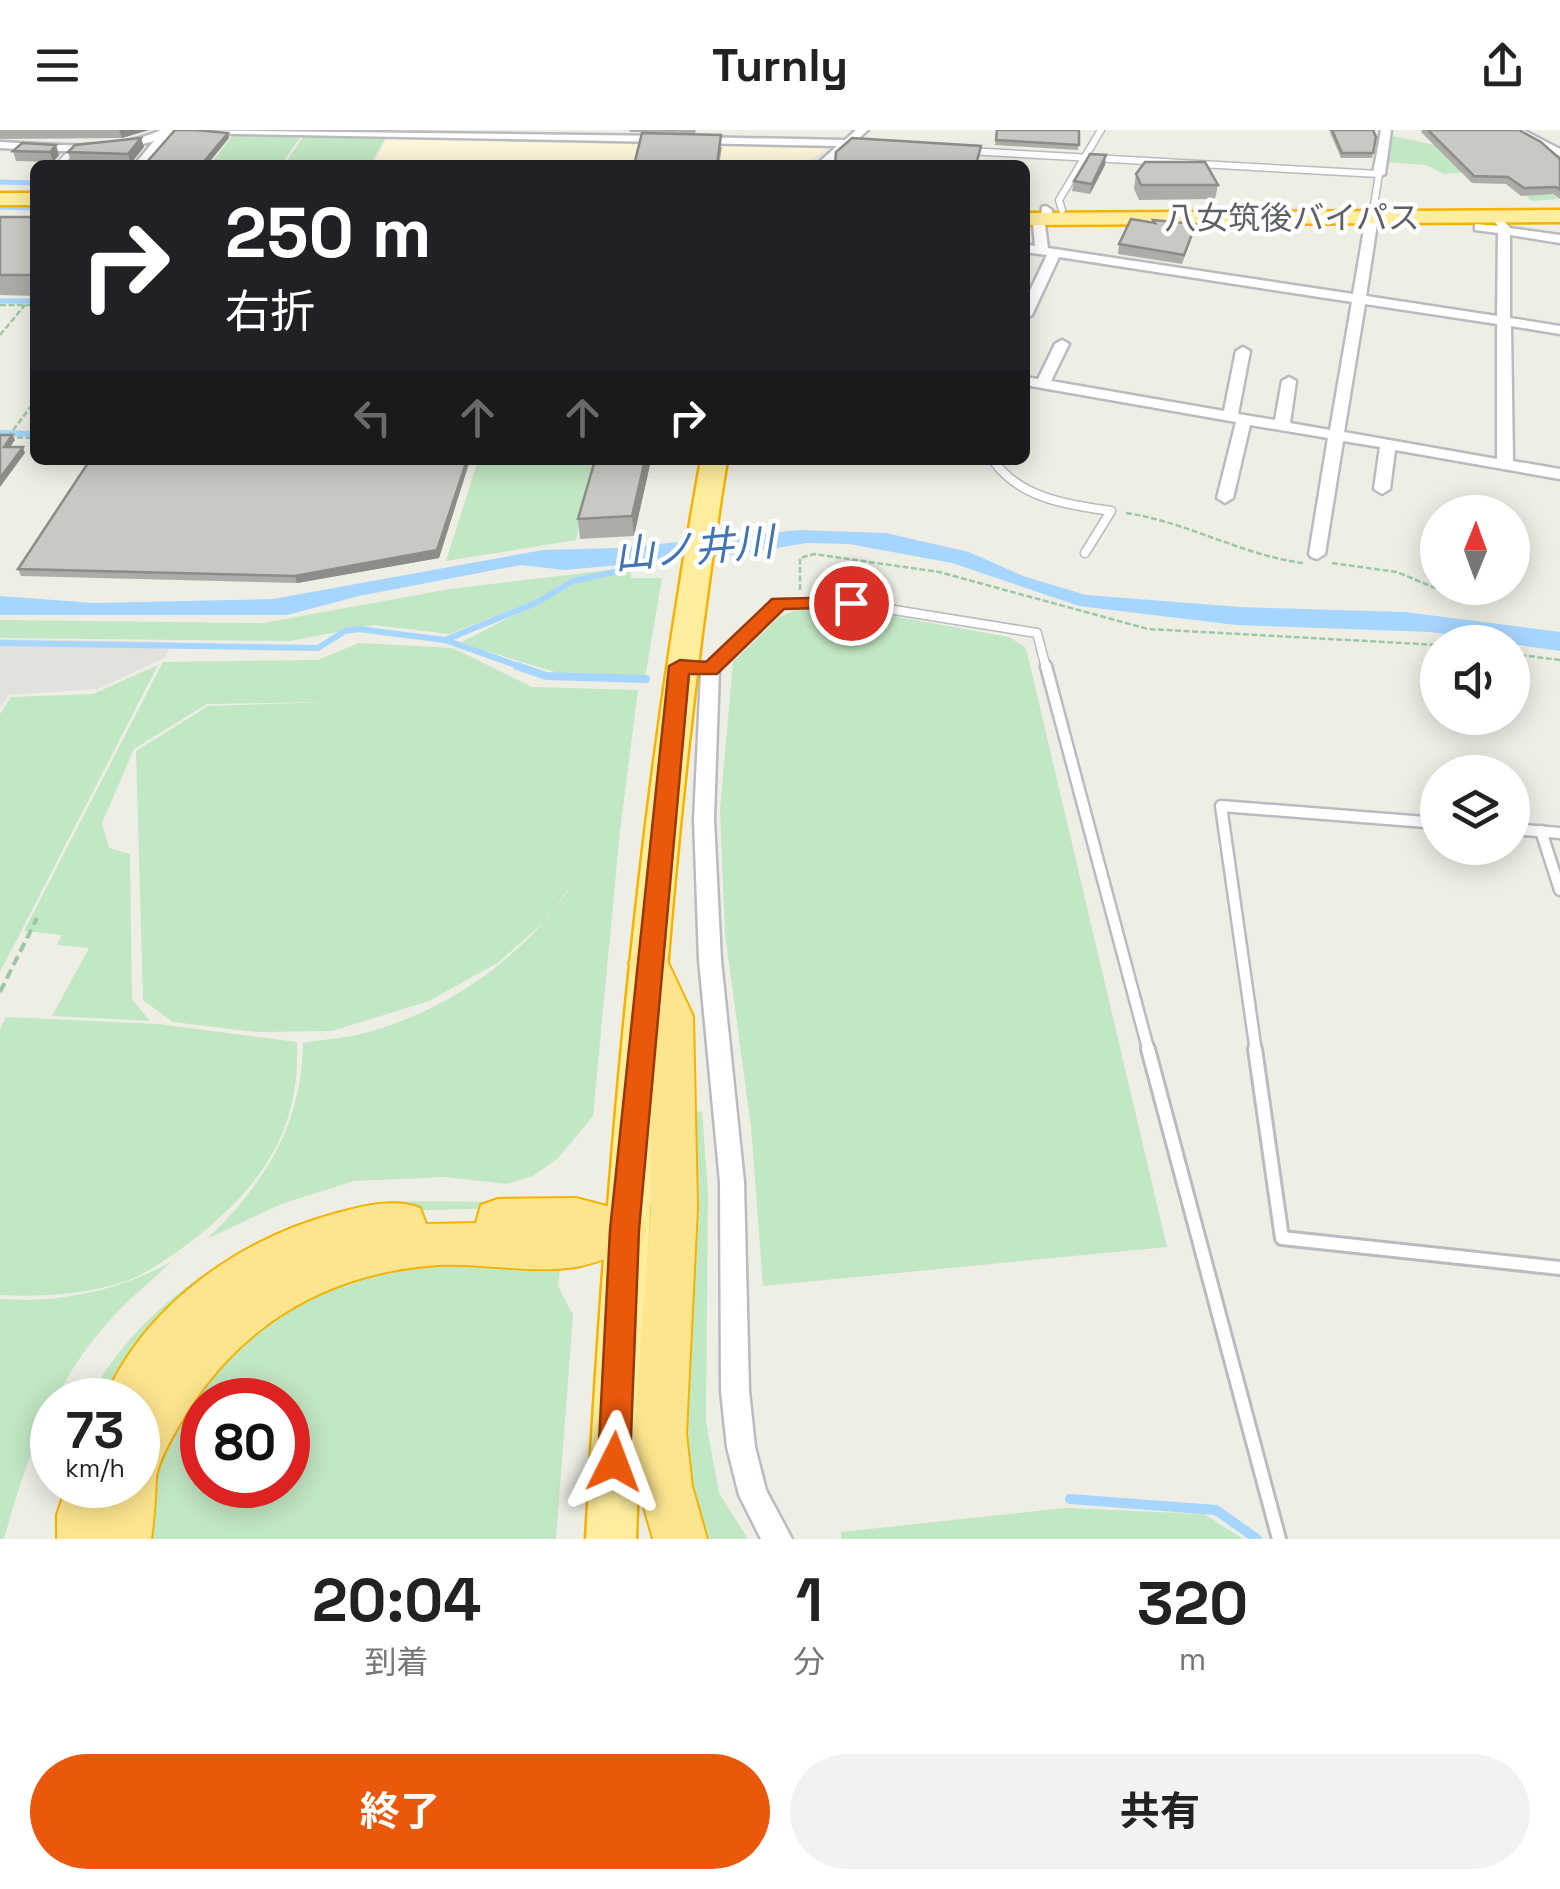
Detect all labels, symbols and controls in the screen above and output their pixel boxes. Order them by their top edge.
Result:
text: Turnly [712,37,848,94]
icon: menu [30,38,85,93]
icon: share [1475,38,1530,93]
text: 250 m [225,188,432,277]
street label: 八女筑後バイパス [1164,198,1420,238]
icon: right [60,200,190,330]
text: 右折 [225,283,315,340]
icon: left [345,390,400,445]
icon: ahead [450,390,505,445]
icon: ahead [555,390,610,445]
icon: right [660,390,715,445]
north arrow [1420,495,1530,605]
map controls [1420,495,1530,865]
water label: 山ノ井川 [612,516,780,581]
pin [809,561,894,646]
icon: arrive [824,576,879,631]
button: sound [1420,625,1530,735]
button: layers [1420,755,1530,865]
speed limit sign: 80 [180,1378,310,1508]
text: 73 [66,1399,124,1463]
position arrow [562,1410,666,1514]
text: km/h [65,1452,125,1484]
text: 20:04 [312,1562,481,1639]
text: 1 [796,1562,823,1639]
text: 320 [1137,1565,1248,1642]
text: m [1179,1639,1206,1679]
text: 到着 [365,1642,429,1682]
text: 分 [793,1642,825,1682]
button: 終了 [30,1754,770,1869]
button: 共有 [790,1754,1530,1869]

